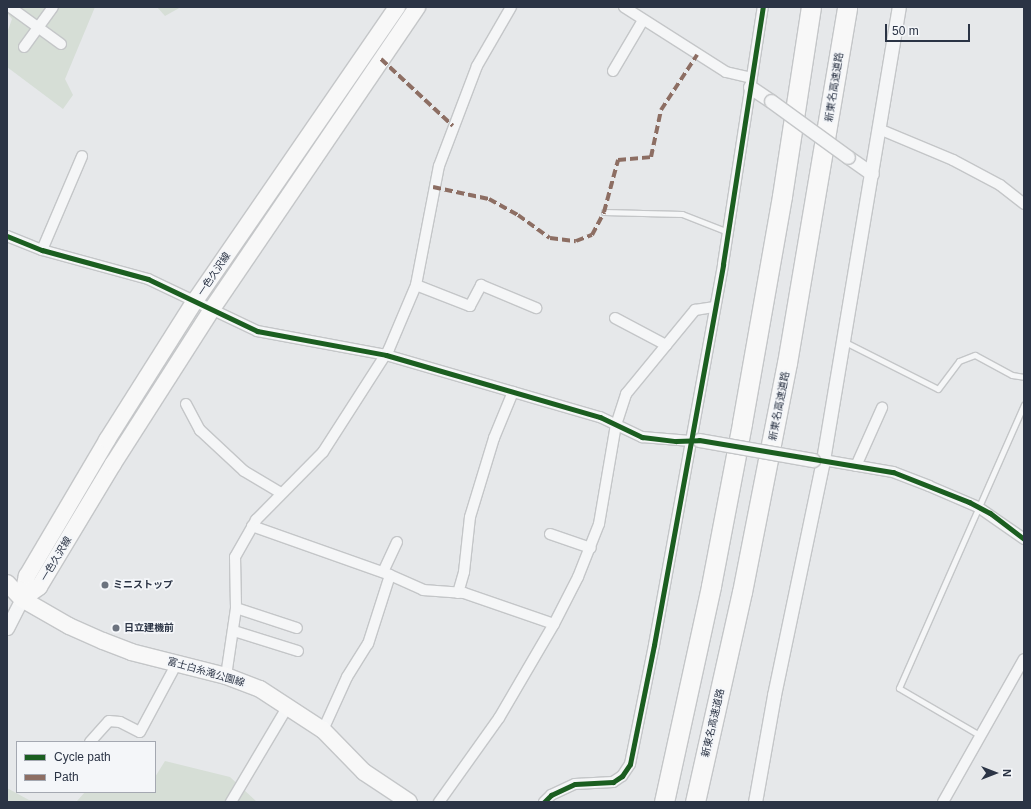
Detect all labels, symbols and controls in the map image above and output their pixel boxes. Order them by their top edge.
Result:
scale bar [887,16,972,42]
text: 50 m [892,24,919,38]
street label: 新東名高速道路 [823,51,845,123]
street label: 一色久沢線 [195,250,233,298]
street label: 新東名高速道路 [766,370,792,442]
street label: 一色久沢線 [38,534,74,584]
place label: ミニストップ [113,579,173,591]
marker: ミニストップ [100,580,110,590]
place label: 日立建機前 [124,622,174,634]
marker: 日立建機前 [111,623,121,633]
street label: 富士白糸滝公園線 [166,655,246,689]
street label: 新東名高速道路 [699,688,727,758]
legend [16,741,156,793]
text: Cycle path [54,750,111,764]
north arrow [975,753,1015,793]
text: N [1001,769,1013,777]
text: Path [54,770,79,784]

